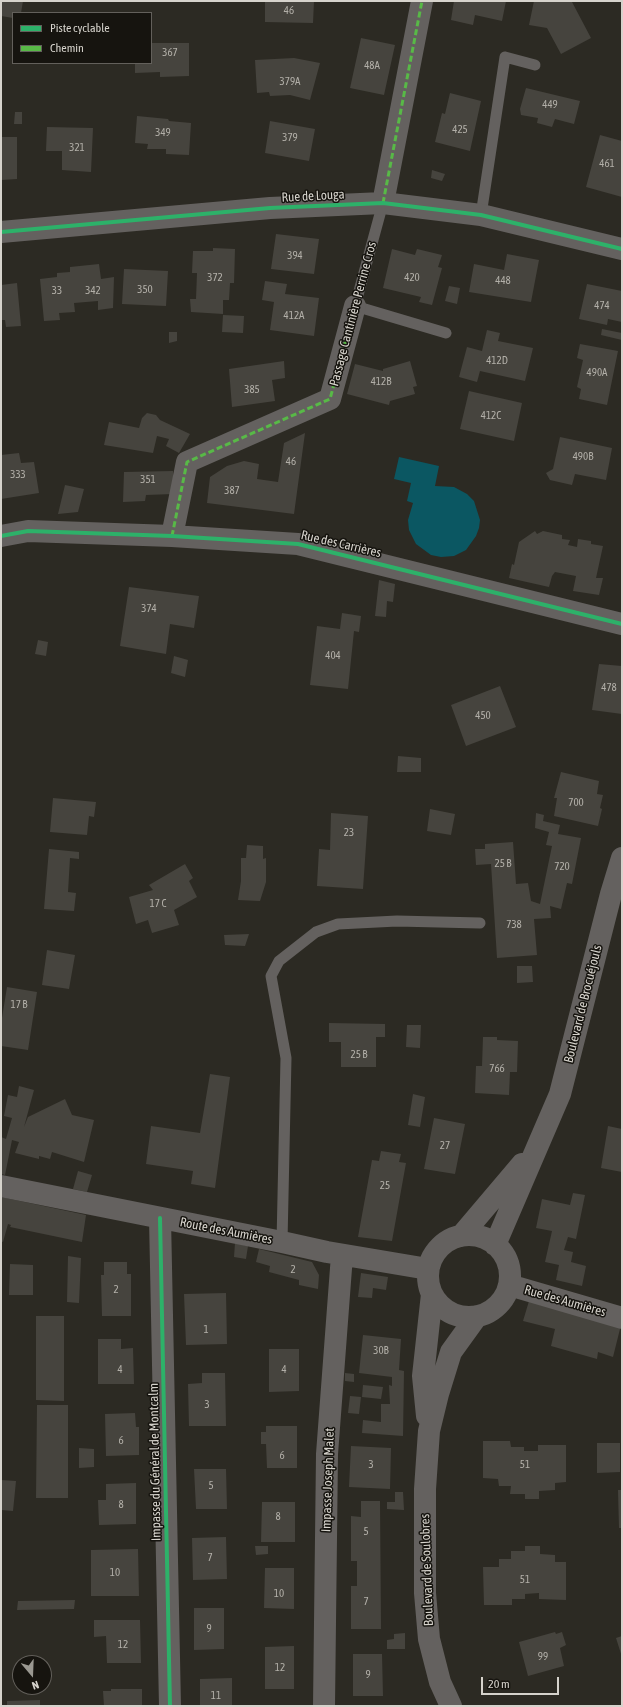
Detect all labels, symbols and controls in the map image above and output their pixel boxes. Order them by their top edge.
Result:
house number: 46 [284,4,294,18]
legend [12,12,152,64]
text: Piste cyclable [50,21,110,35]
text: Chemin [50,41,84,55]
house number: 367 [162,46,178,60]
house number: 48A [364,59,380,73]
house number: 379A [280,75,300,89]
house number: 449 [542,98,558,112]
house number: 425 [452,123,468,137]
house number: 349 [155,126,171,140]
house number: 379 [282,131,298,145]
house number: 321 [69,141,85,155]
house number: 461 [599,157,615,171]
street label: Rue de Louga [281,187,345,205]
street label: Passage Cantinière Perrine Cros [326,240,380,388]
house number: 394 [287,249,303,263]
house number: 372 [207,271,223,285]
house number: 420 [404,271,420,285]
house number: 448 [495,274,511,288]
house number: 350 [137,283,153,297]
house number: 33 [52,284,62,298]
house number: 342 [85,284,101,298]
house number: 474 [594,299,610,313]
house number: 412A [284,309,304,323]
house number: 412D [486,354,508,368]
house number: 490A [587,366,607,380]
house number: 412B [371,375,391,389]
house number: 385 [244,383,260,397]
house number: 412C [481,409,501,423]
house number: 490B [573,450,593,464]
house number: 46 [286,455,296,469]
house number: 333 [10,468,26,482]
house number: 351 [140,473,156,487]
house number: 387 [224,484,240,498]
street label: Rue des Carrières [299,527,383,561]
house number: 374 [141,602,157,616]
house number: 404 [325,649,341,663]
house number: 478 [601,681,617,695]
house number: 450 [475,709,491,723]
house number: 700 [568,796,584,810]
house number: 23 [344,826,354,840]
house number: 25 B [494,857,512,871]
house number: 720 [554,860,570,874]
house number: 17 C [150,897,166,911]
house number: 738 [506,918,522,932]
street label: Boulevard de Brocuéjouls [561,943,605,1065]
house number: 17 B [10,998,28,1012]
house number: 25 B [350,1048,368,1062]
house number: 766 [489,1062,505,1076]
house number: 27 [440,1139,450,1153]
house number: 25 [380,1179,390,1193]
street label: Route des Aumières [178,1214,274,1248]
house number: 2 [290,1263,296,1277]
street label: Rue des Aumières [522,1282,608,1320]
house number: 2 [113,1283,119,1297]
house number: 1 [203,1323,209,1337]
house number: 30B [373,1344,389,1358]
house number: 4 [117,1363,123,1377]
house number: 4 [281,1363,287,1377]
street label: Impasse du Général de Montcalm [146,1383,164,1541]
house number: 3 [204,1398,210,1412]
street label: Impasse Joseph Malet [318,1428,338,1532]
house number: 6 [118,1434,124,1448]
house number: 6 [279,1449,285,1463]
house number: 3 [368,1458,374,1472]
house number: 51 [520,1458,530,1472]
house number: 5 [208,1479,214,1493]
house number: 8 [118,1498,124,1512]
house number: 8 [275,1510,281,1524]
street label: Boulevard de Soulobres [417,1514,437,1626]
house number: 5 [363,1525,369,1539]
house number: 7 [207,1551,213,1565]
house number: 10 [110,1566,120,1580]
house number: 51 [520,1573,530,1587]
house number: 10 [274,1587,284,1601]
house number: 7 [363,1595,369,1609]
house number: 9 [206,1622,212,1636]
house number: 12 [118,1638,128,1652]
house number: 99 [538,1650,548,1664]
north arrow [12,1655,52,1695]
house number: 12 [275,1661,285,1675]
house number: 9 [365,1668,371,1682]
scale bar [483,1669,561,1695]
text: 20 m [488,1677,510,1691]
text: N [31,1679,41,1692]
house number: 11 [211,1689,221,1703]

